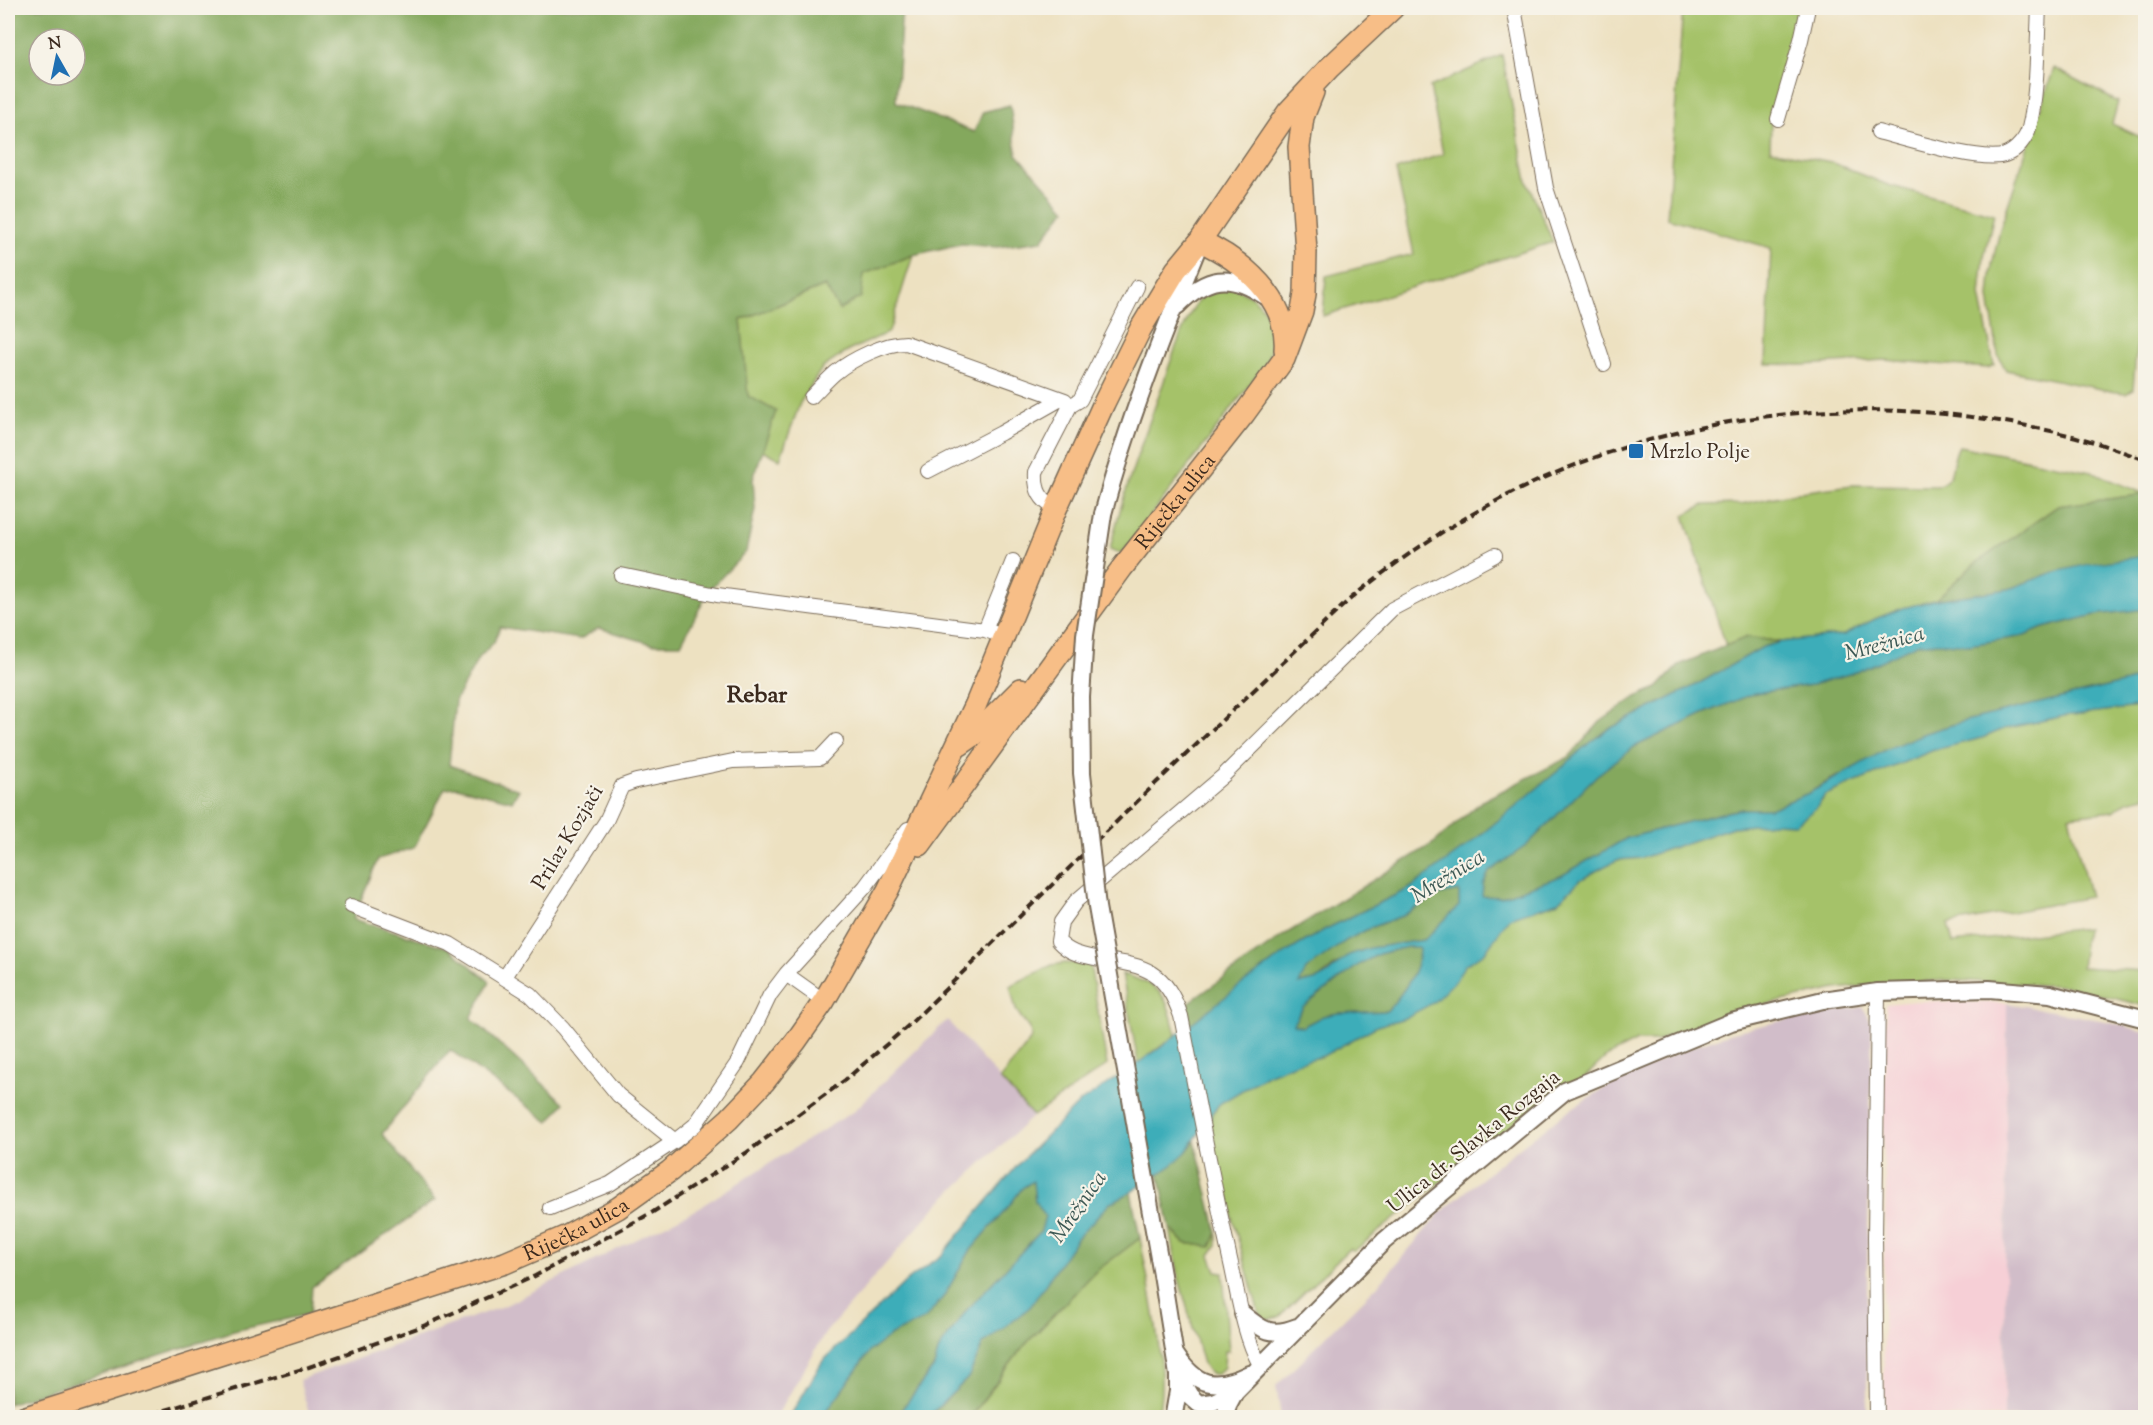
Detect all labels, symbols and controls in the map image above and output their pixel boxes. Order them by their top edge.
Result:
north arrow [27,27,87,87]
text: N [47,32,63,57]
place label: Mrzlo Polje [1650,438,1750,468]
marker: Mrzlo Polje [1627,442,1645,460]
street label: Riječka ulica [1129,448,1224,557]
water label: Mrežnica [1841,619,1928,671]
district label: Rebar [727,679,788,713]
street label: Prilaz Kozjači [526,780,612,896]
water label: Mrežnica [1406,842,1492,913]
street label: Ulica dr. Slavka Rozgaja [1381,1063,1567,1222]
water label: Mrežnica [1043,1165,1116,1250]
street label: Riječka ulica [519,1191,636,1270]

